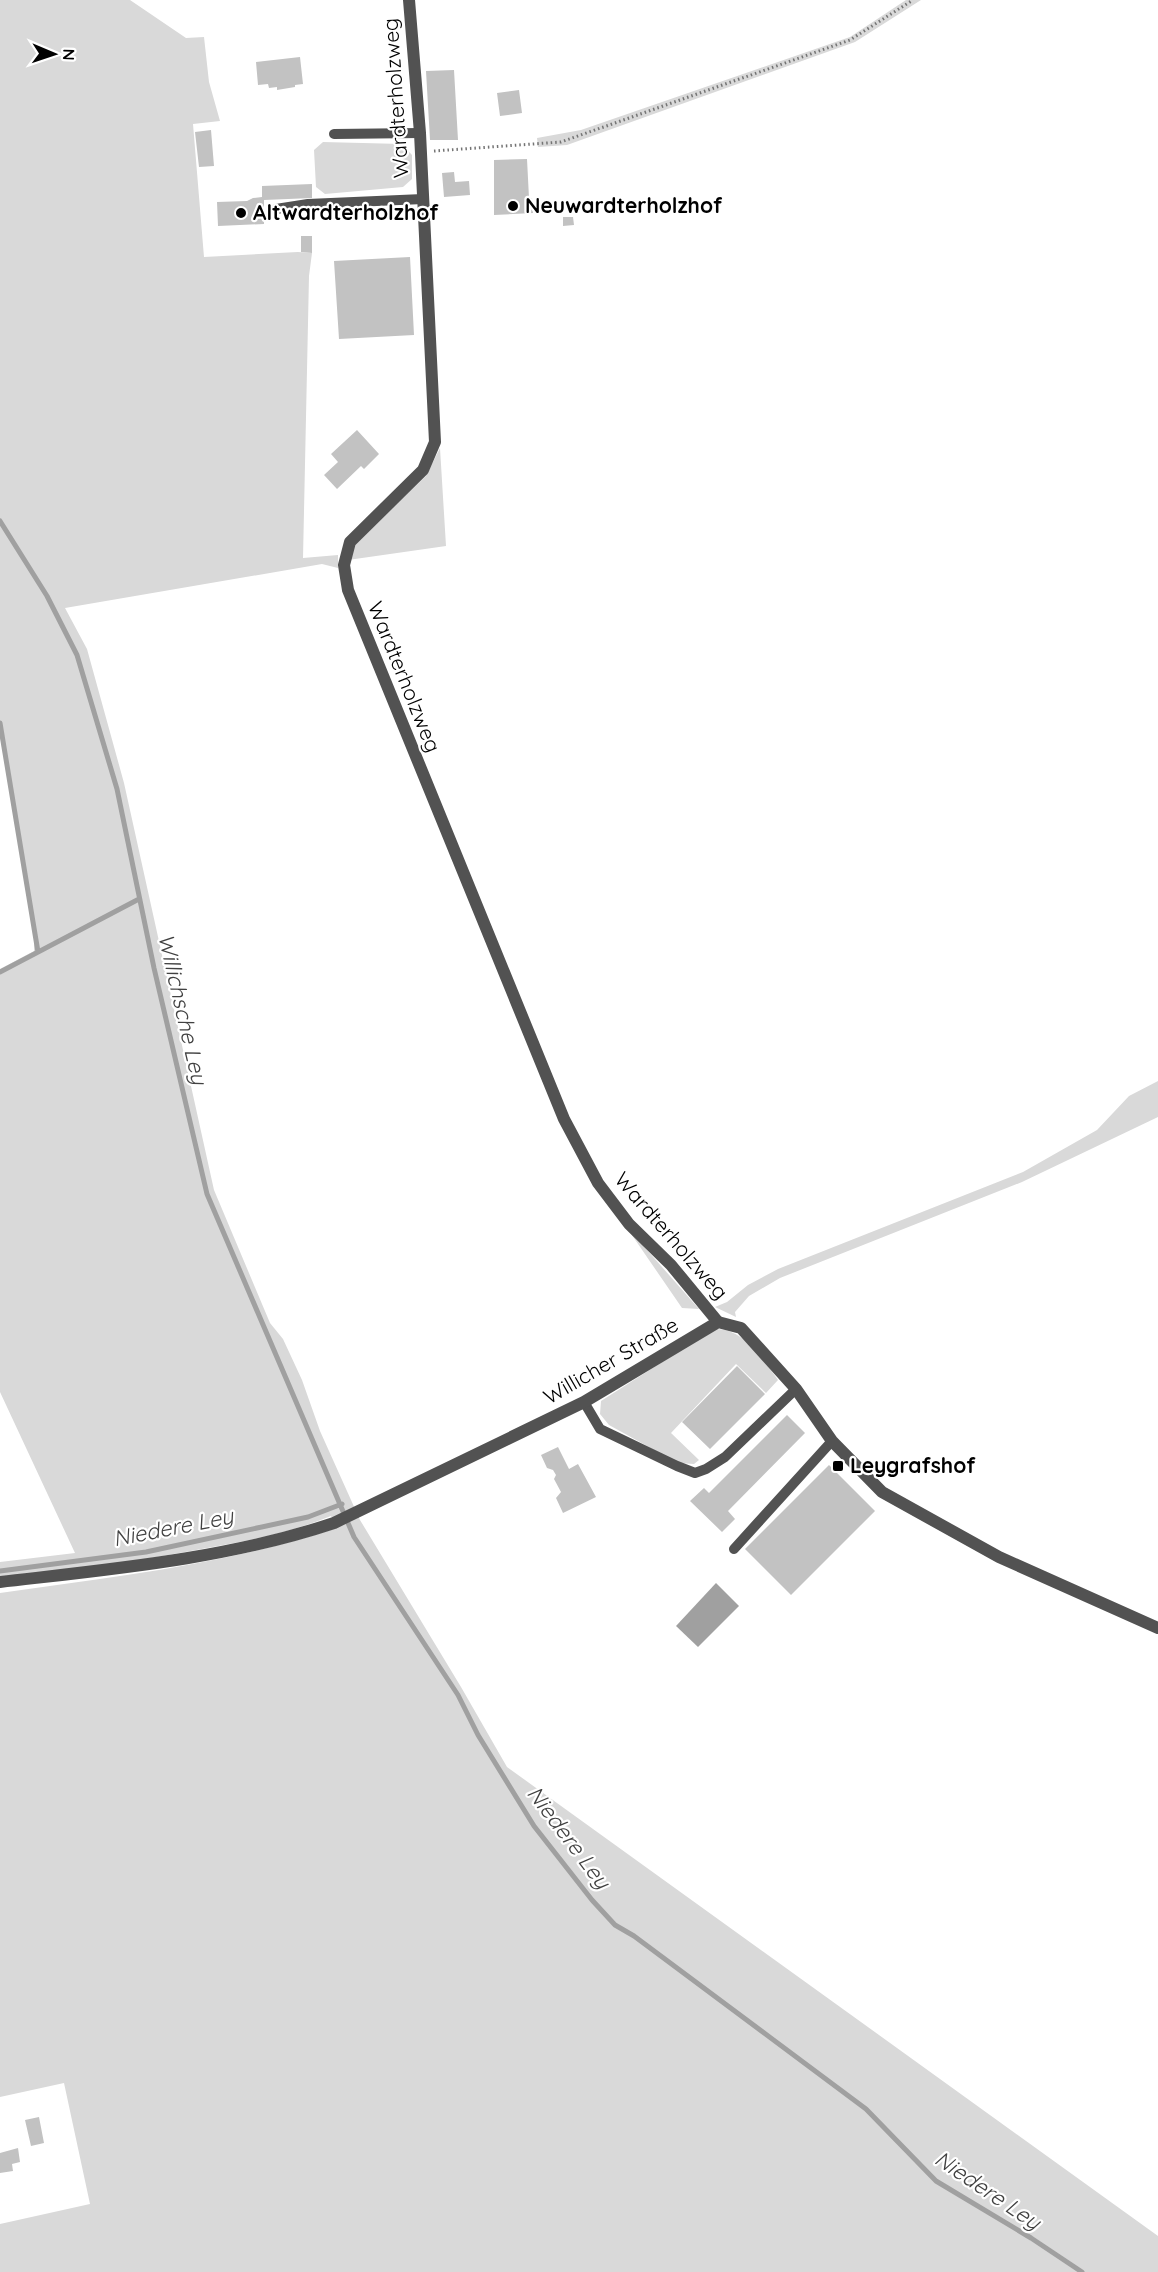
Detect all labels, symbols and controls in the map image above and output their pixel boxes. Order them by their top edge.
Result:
street label: Wardterholzweg [376,17,414,179]
north arrow [24,24,84,84]
text: N [59,48,79,61]
place label: Neuwardterholzhof [525,192,723,218]
place label: Altwardterholzhof [253,199,439,225]
marker: Neuwardterholzhof [506,199,520,213]
marker: Altwardterholzhof [234,206,248,220]
street label: Wardterholzweg [363,597,447,756]
water label: Willichsche Ley [152,931,214,1089]
street label: Wardterholzweg [609,1166,734,1304]
street label: Willicher Straße [538,1311,683,1409]
place label: Leygrafshof [850,1452,976,1478]
marker: Leygrafshof [831,1459,845,1473]
water label: Niedere Ley [111,1501,237,1552]
water label: Niedere Ley [521,1780,618,1895]
water label: Niedere Ley [930,2144,1048,2237]

